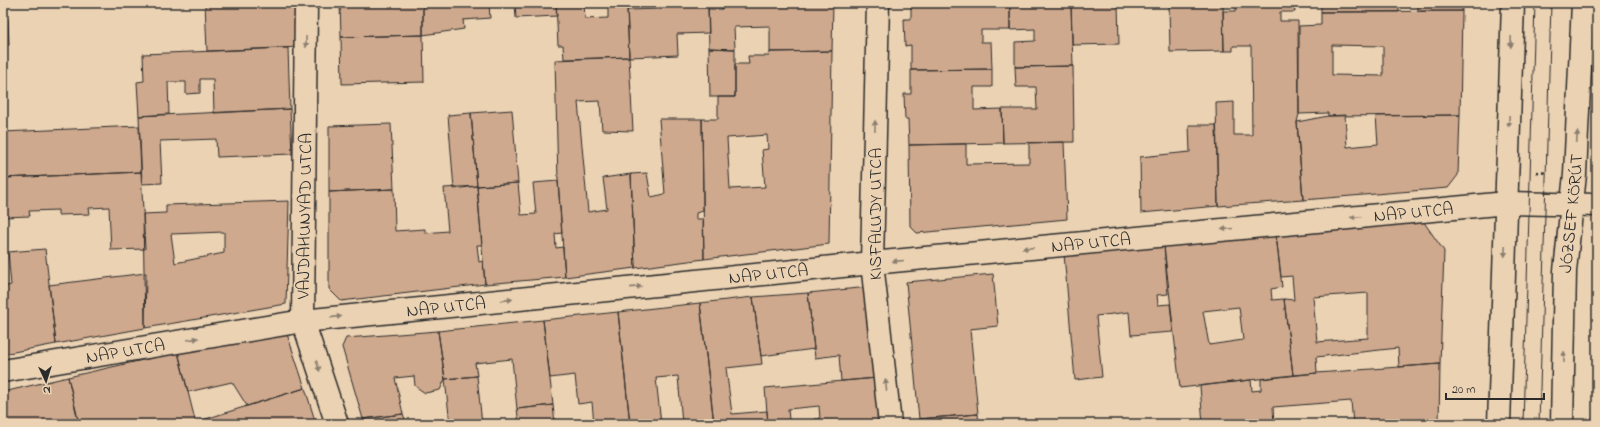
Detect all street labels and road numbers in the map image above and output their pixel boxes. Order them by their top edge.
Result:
street label: VAJDAHUNYAD UTCA [292,133,320,300]
street label: KISFALUDY UTCA [864,148,890,280]
street label: JÓZSEF KÖRÚT [1554,153,1591,274]
street label: NAP UTCA [1373,197,1455,231]
street label: NAP UTCA [1050,228,1132,261]
street label: NAP UTCA [728,259,810,293]
street label: NAP UTCA [405,291,487,325]
street label: NAP UTCA [84,333,167,372]

